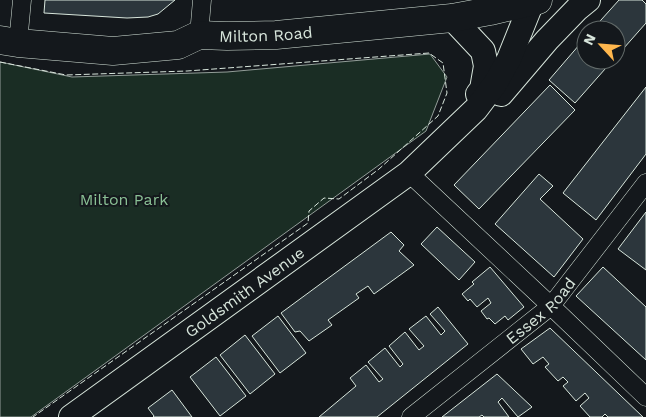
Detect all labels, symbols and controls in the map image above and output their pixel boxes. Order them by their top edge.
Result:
north arrow [576,20,626,70]
street label: Milton Road [219,22,313,46]
text: N [580,31,599,47]
park label: Milton Park [80,190,168,209]
street label: Goldsmith Avenue [181,242,308,341]
street label: Essex Road [502,273,579,348]

